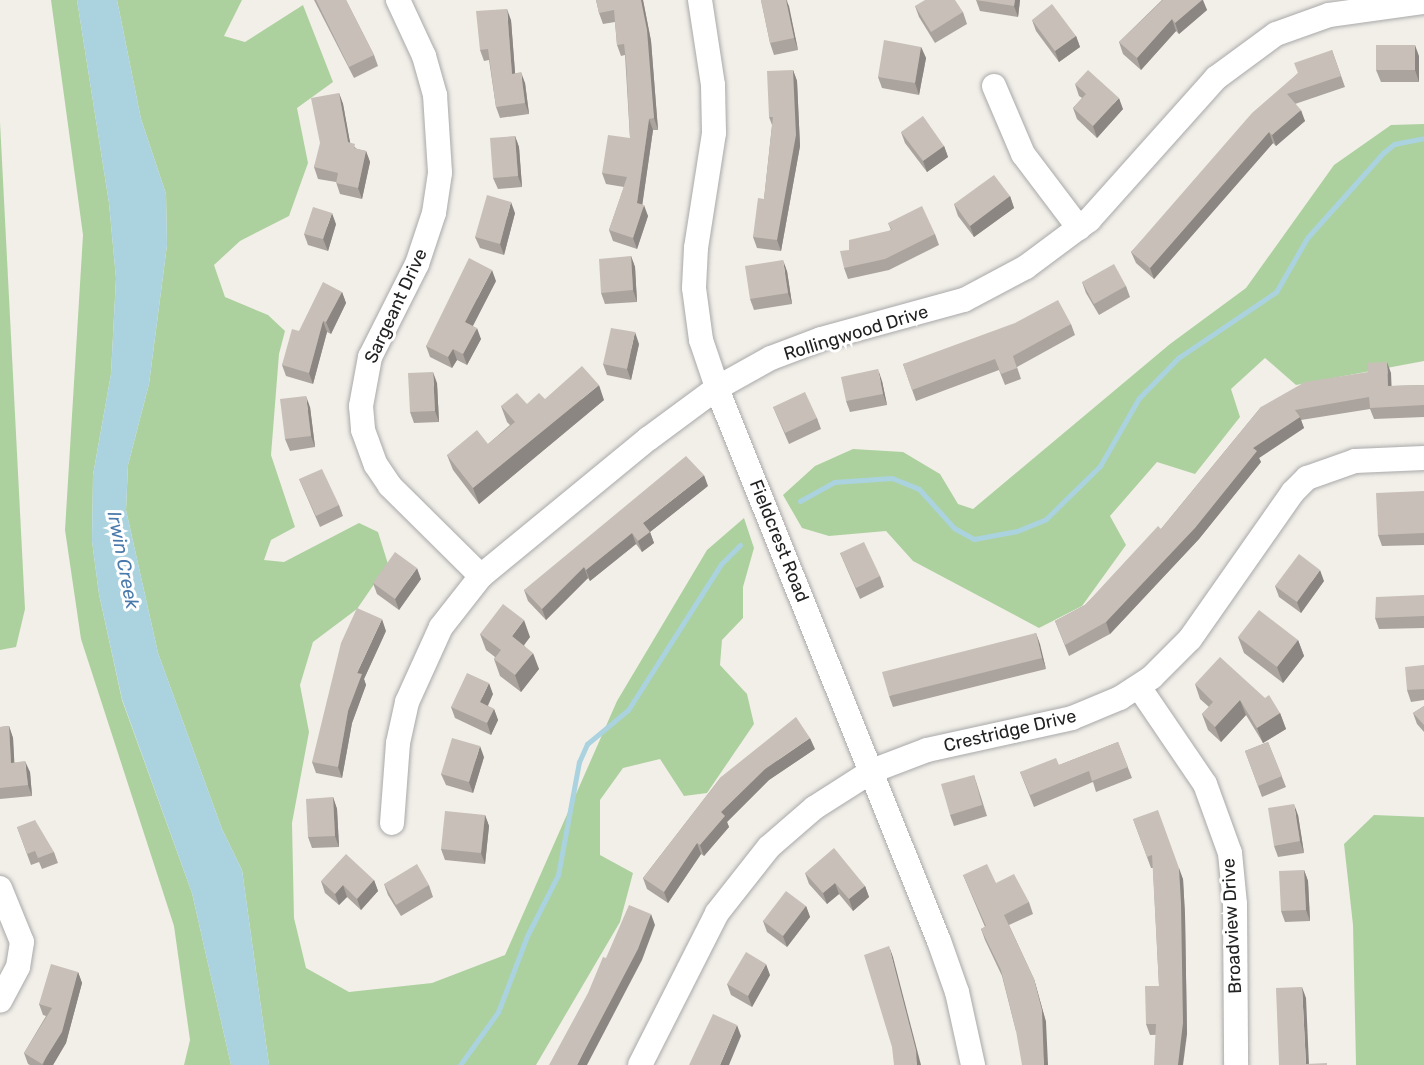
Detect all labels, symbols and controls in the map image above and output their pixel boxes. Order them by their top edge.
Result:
street label: Sargeant Drive [360,245,432,367]
street label: Rollingwood Drive [781,301,931,365]
street label: Fieldcrest Road [745,477,813,605]
water label: Irwin Creek [102,509,144,611]
street label: Crestridge Drive [942,705,1078,757]
street label: Broadview Drive [1218,858,1246,994]

